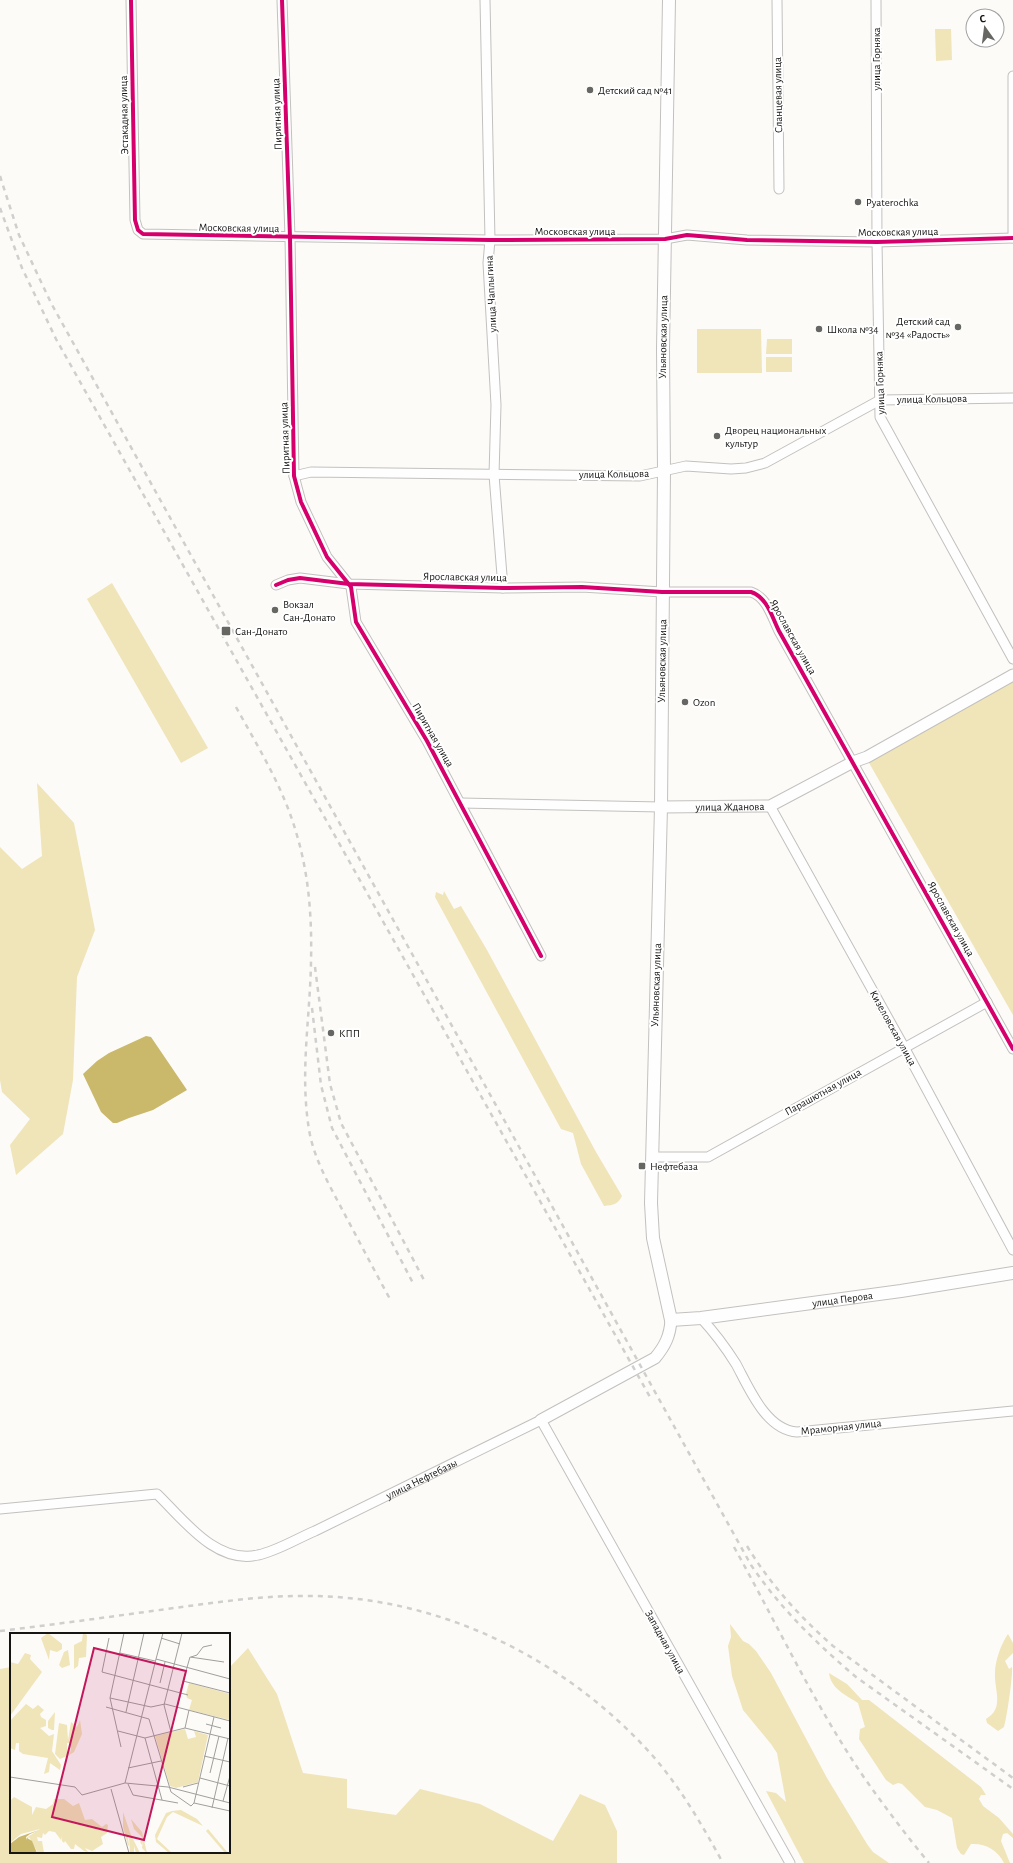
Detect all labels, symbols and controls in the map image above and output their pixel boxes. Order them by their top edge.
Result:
north arrow [965,8,1005,48]
text: С [978,13,987,25]
street label: улица Горняка [871,27,882,92]
street label: Сланцевая улица [772,57,784,133]
street label: Эстакадная улица [118,75,130,155]
street label: Пиритная улица [270,78,284,150]
marker: Детский сад №41 [585,85,595,95]
place label: Детский сад №41 [598,85,672,96]
marker: Pyaterochka [853,197,863,207]
place label: Pyaterochka [866,197,919,208]
street label: Московская улица [198,222,280,234]
street label: Московская улица [535,226,615,237]
street label: Московская улица [857,226,939,238]
street label: улица Чаплыгина [483,255,499,334]
street label: Ульяновская улица [657,295,669,379]
place label: Детский сад №34 «Радость» [885,316,950,340]
marker: Детский сад №34 «Радость» [953,322,963,332]
marker: Школа №34 [814,324,824,334]
place label: Школа №34 [827,324,879,335]
street label: улица Горняка [873,351,887,416]
street label: улица Кольцова [896,393,967,405]
street label: Пиритная улица [278,402,292,474]
place label: Дворец национальных культур [725,425,827,449]
marker: Дворец национальных культур [712,431,722,441]
street label: улица Кольцова [578,468,649,480]
street label: Ярославская улица [423,571,507,583]
street label: Ярославская улица [768,598,818,676]
place label: Вокзал Сан-Донато [283,599,336,623]
marker: Вокзал Сан-Донато [270,605,280,615]
street label: Ульяновская улица [656,619,668,703]
marker: Сан-Донато [220,625,232,637]
place label: Сан-Донато [235,626,288,637]
marker: Ozon [680,697,690,707]
place label: Ozon [693,697,715,708]
street label: Пиритная улица [410,701,456,769]
street label: улица Жданова [695,801,764,812]
street label: Ярославская улица [926,880,976,958]
street label: Ульяновская улица [649,943,663,1027]
street label: Кизеловская улица [868,988,918,1068]
marker: КПП [326,1028,336,1038]
place label: КПП [339,1028,360,1039]
street label: Парашютная улица [783,1066,863,1118]
marker: Нефтебаза [637,1161,647,1171]
place label: Нефтебаза [650,1161,698,1172]
street label: улица Перова [810,1289,873,1309]
street label: Мраморная улица [800,1417,882,1437]
street label: улица Нефтебазы [383,1457,459,1501]
street label: Западная улица [643,1608,687,1676]
inset map [10,1633,230,1853]

